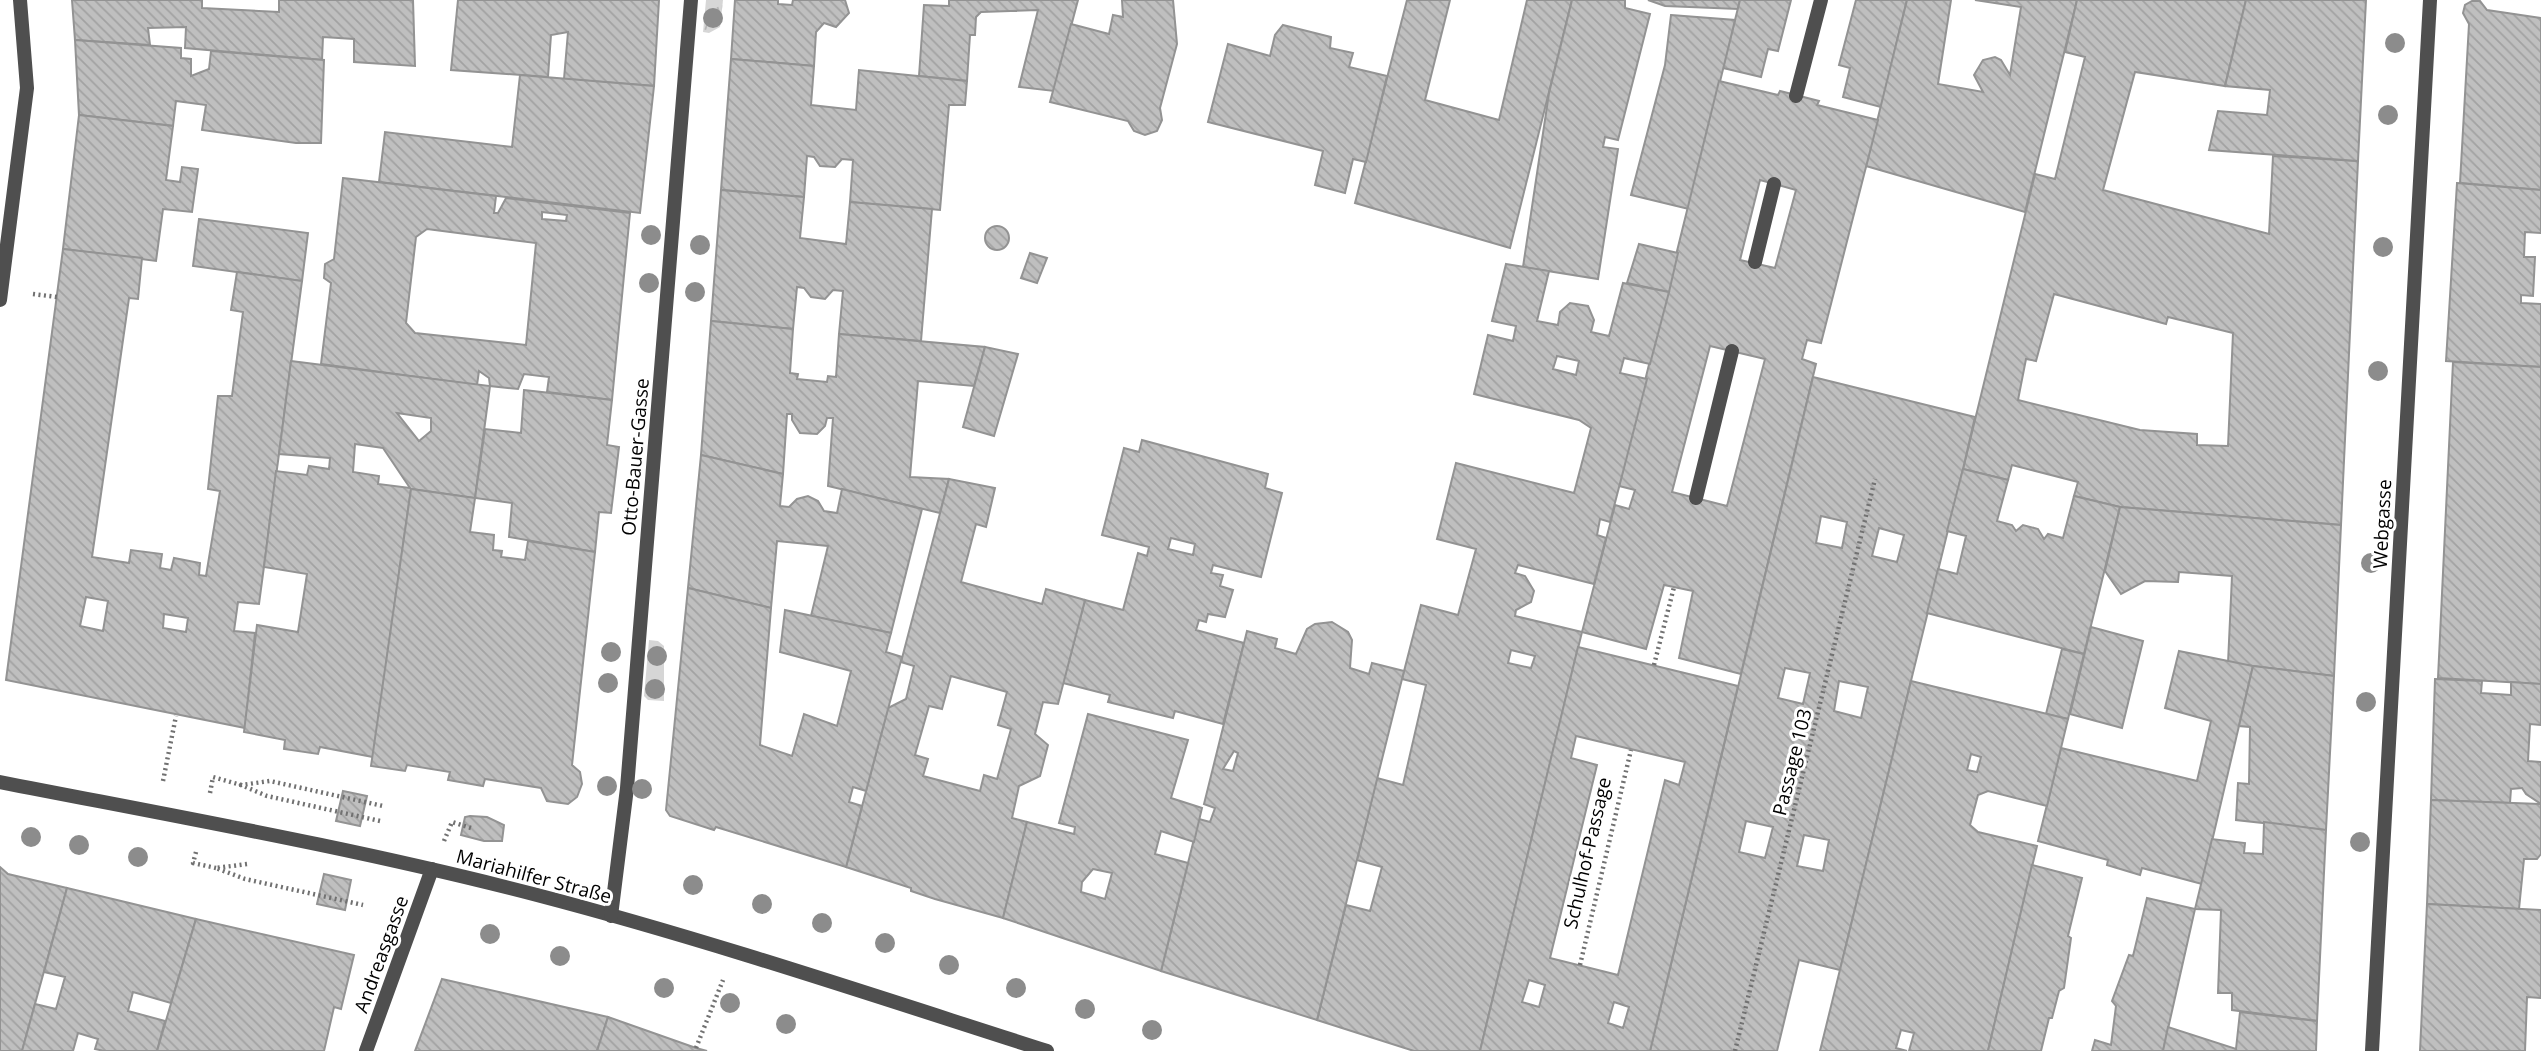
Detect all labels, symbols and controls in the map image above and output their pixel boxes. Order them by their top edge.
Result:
street label: Otto-Bauer-Gasse [615,377,655,537]
street label: Webgasse [2367,479,2397,569]
street label: Passage 103 [1766,706,1818,818]
street label: Schulhof-Passage [1557,775,1617,931]
street label: Mariahilfer Straße [453,843,615,909]
street label: Andreasgasse [348,892,414,1016]

